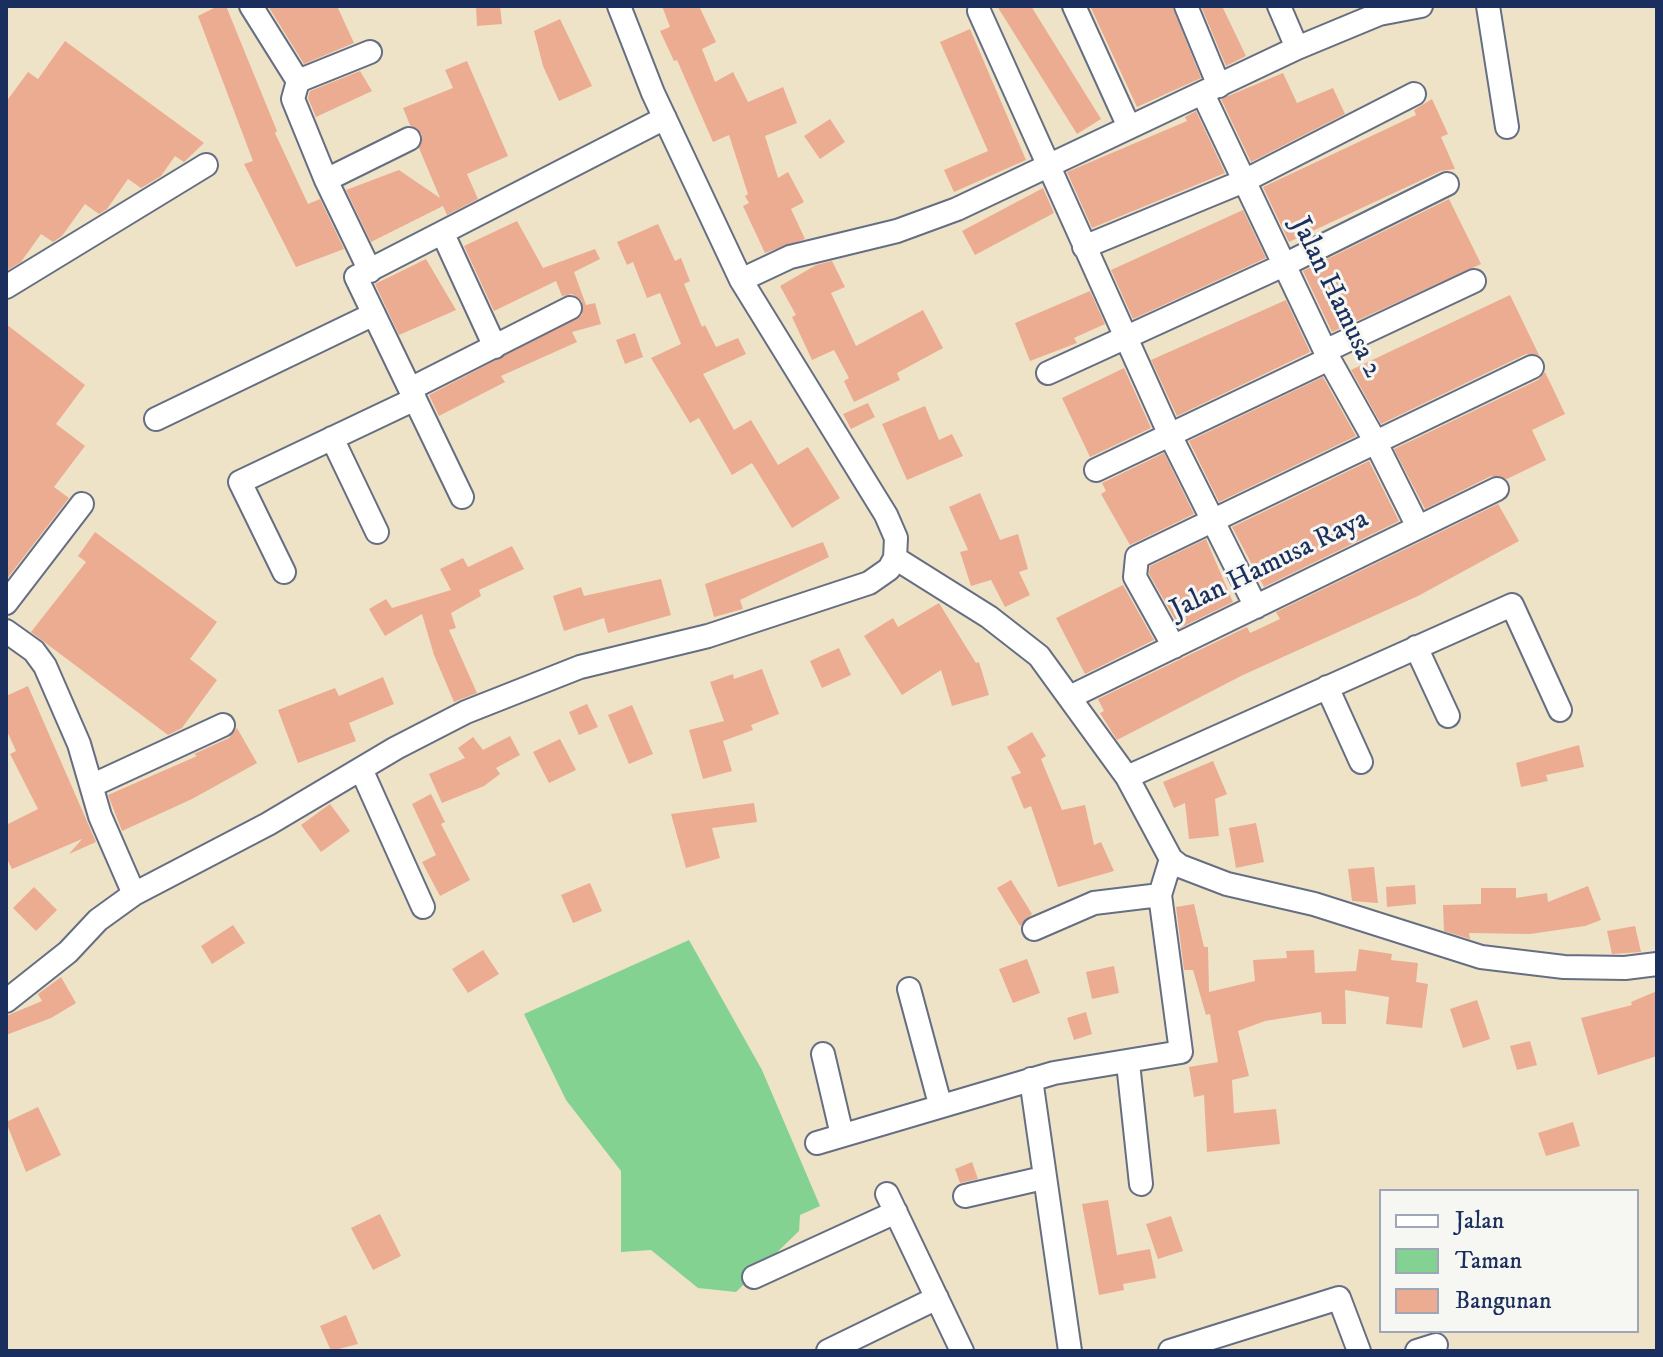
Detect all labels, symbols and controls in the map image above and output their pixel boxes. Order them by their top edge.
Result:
street label: Jalan Hamusa 2 [1282,212,1388,384]
street label: Jalan Hamusa Raya [1166,504,1374,628]
legend [1379,1189,1639,1333]
text: Jalan [1455,1206,1504,1236]
text: Taman [1455,1246,1522,1276]
text: Bangunan [1455,1286,1551,1316]

